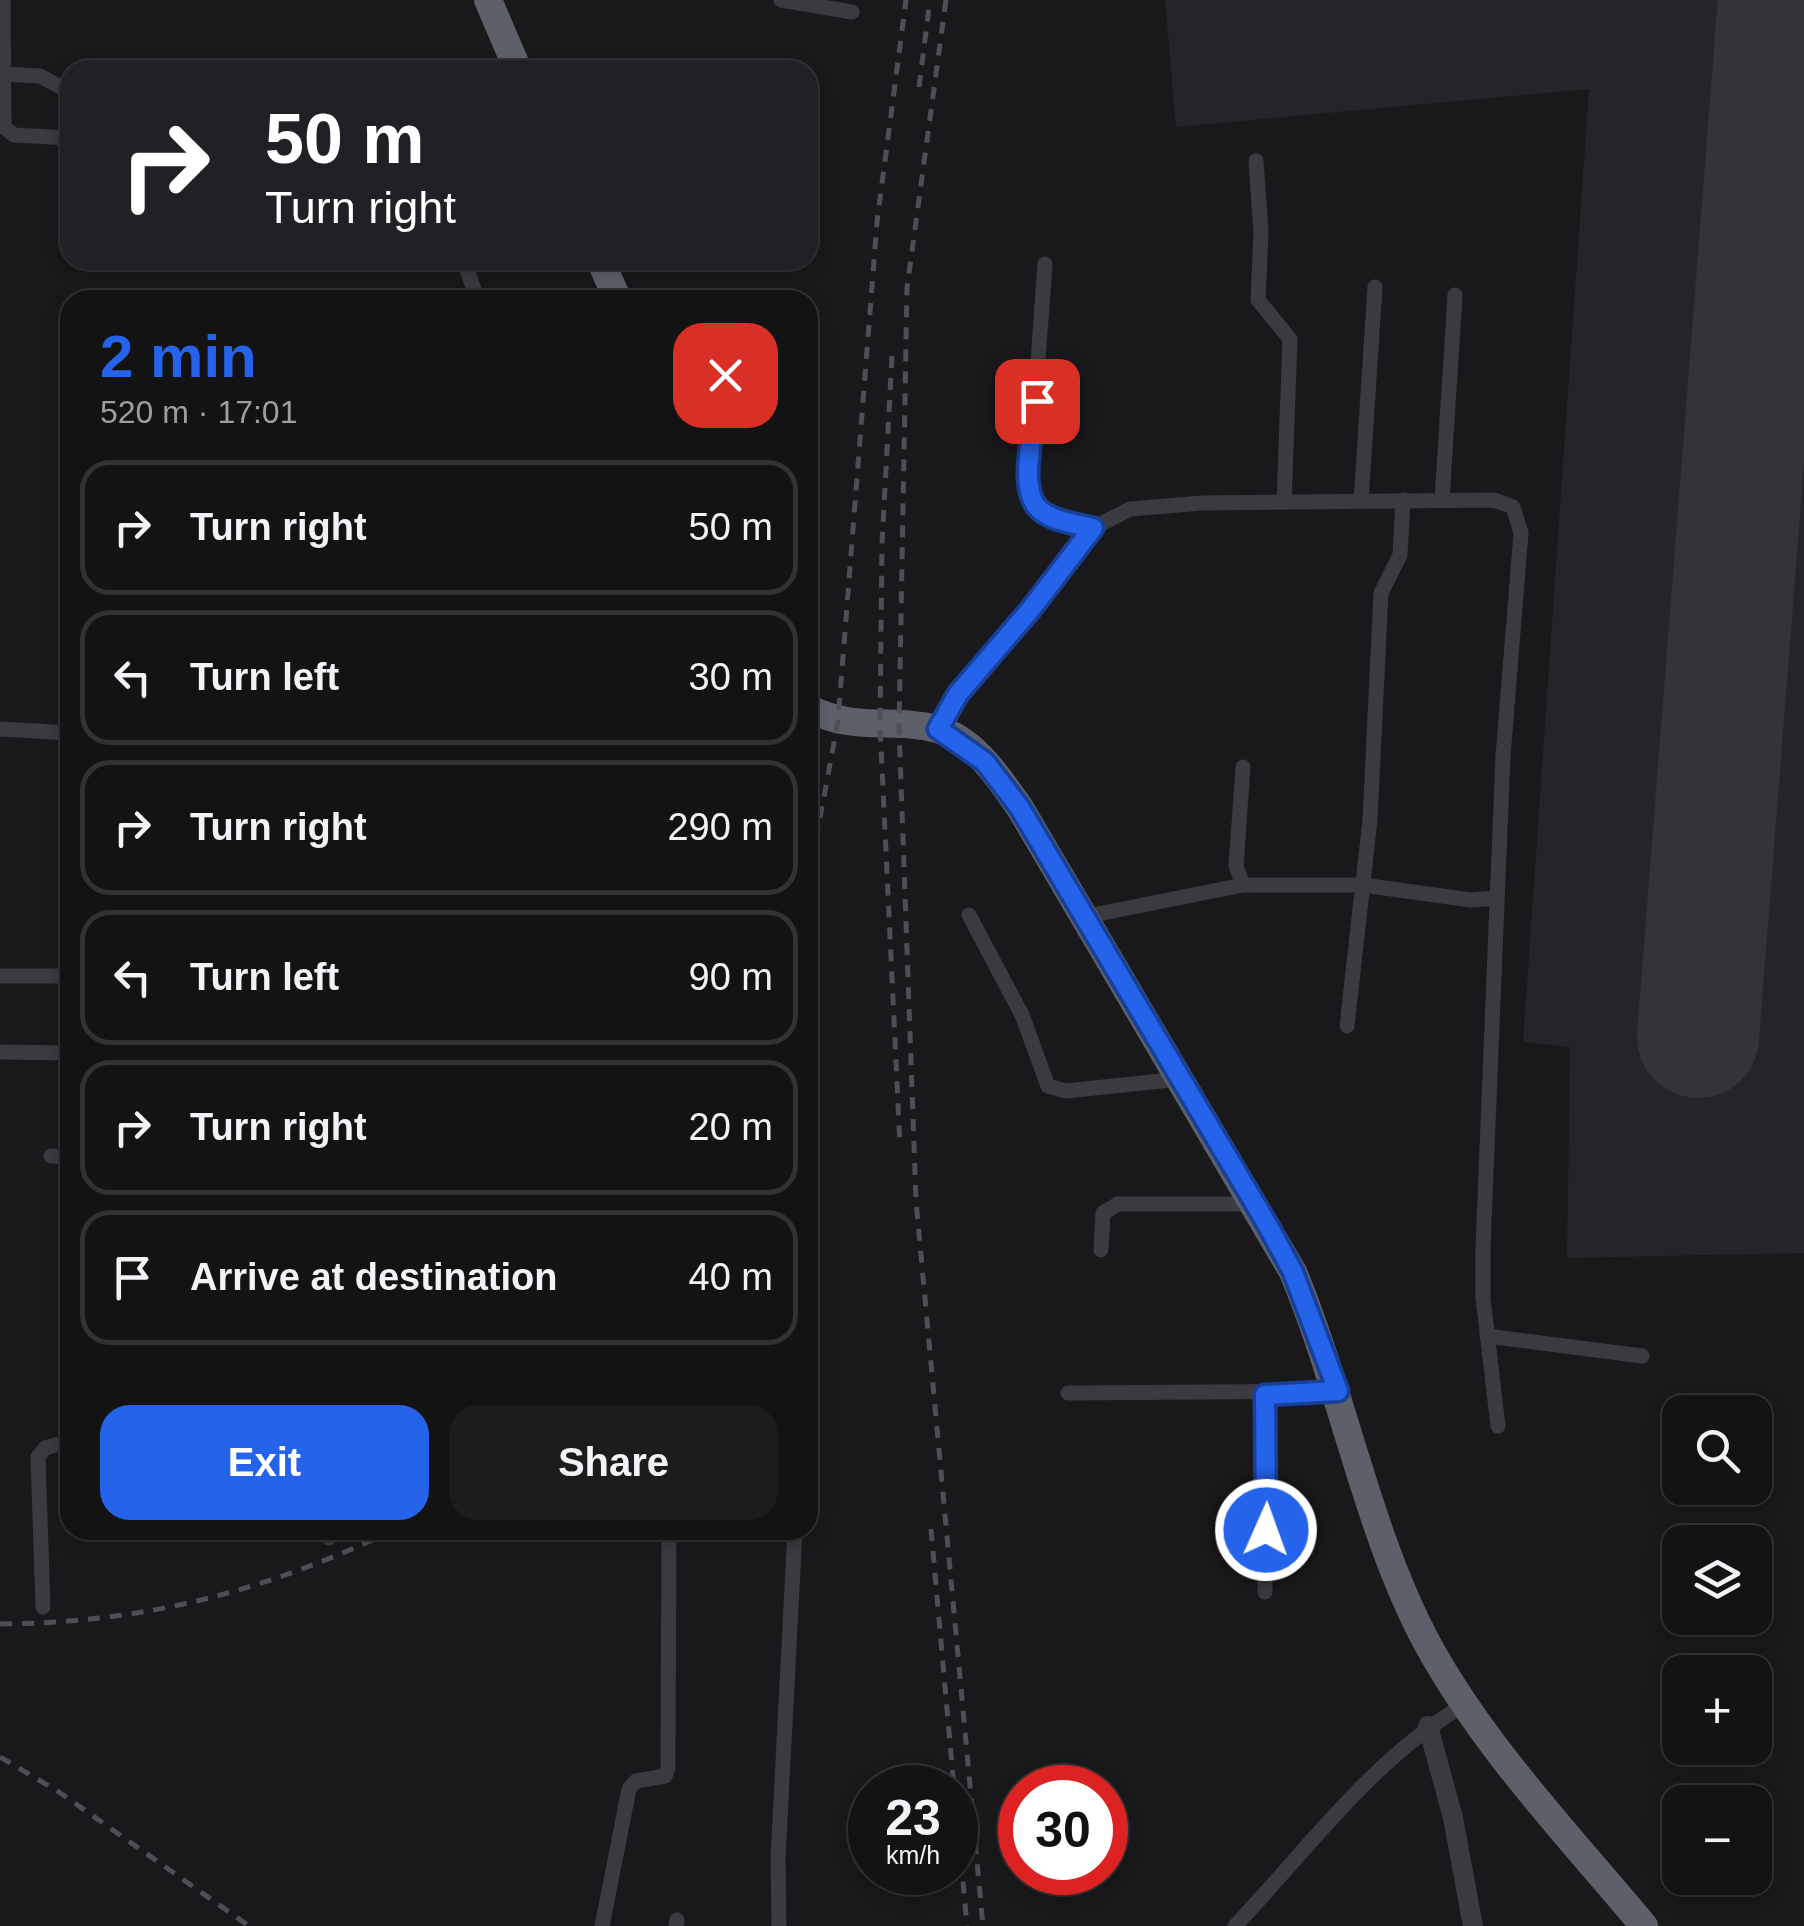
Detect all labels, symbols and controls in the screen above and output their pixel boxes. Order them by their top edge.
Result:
icon: right [100,100,230,230]
text: 50 m [265,100,425,178]
text: Turn right [265,182,456,233]
text: 2 min [100,323,257,390]
button: close [673,323,778,428]
pin [995,359,1080,444]
icon: arrive [1010,374,1065,429]
text: 520 m · 17:01 [100,394,297,430]
icon: right [105,500,160,555]
text: Turn right [190,506,367,548]
text: 50 m [689,506,773,548]
icon: left [105,650,160,705]
text: Turn left [190,656,339,698]
text: 30 m [689,656,773,698]
icon: right [105,800,160,855]
text: Turn right [190,806,367,848]
text: 290 m [667,806,773,848]
icon: left [105,950,160,1005]
text: Turn left [190,956,339,998]
text: 90 m [689,956,773,998]
icon: right [105,1100,160,1155]
text: Turn right [190,1106,367,1148]
text: 20 m [689,1106,773,1148]
icon: arrive [105,1250,160,1305]
text: Arrive at destination [190,1256,557,1298]
text: 40 m [689,1256,773,1298]
map controls [1662,1395,1772,1895]
button: search [1662,1395,1772,1505]
button: Exit [100,1405,429,1520]
button: Share [449,1405,778,1520]
position arrow [1214,1478,1318,1582]
button: layers [1662,1525,1772,1635]
button: + [1662,1655,1772,1765]
speed limit sign: 30 [998,1765,1128,1895]
button: − [1662,1785,1772,1895]
text: 23 [885,1790,941,1846]
text: km/h [886,1841,940,1869]

